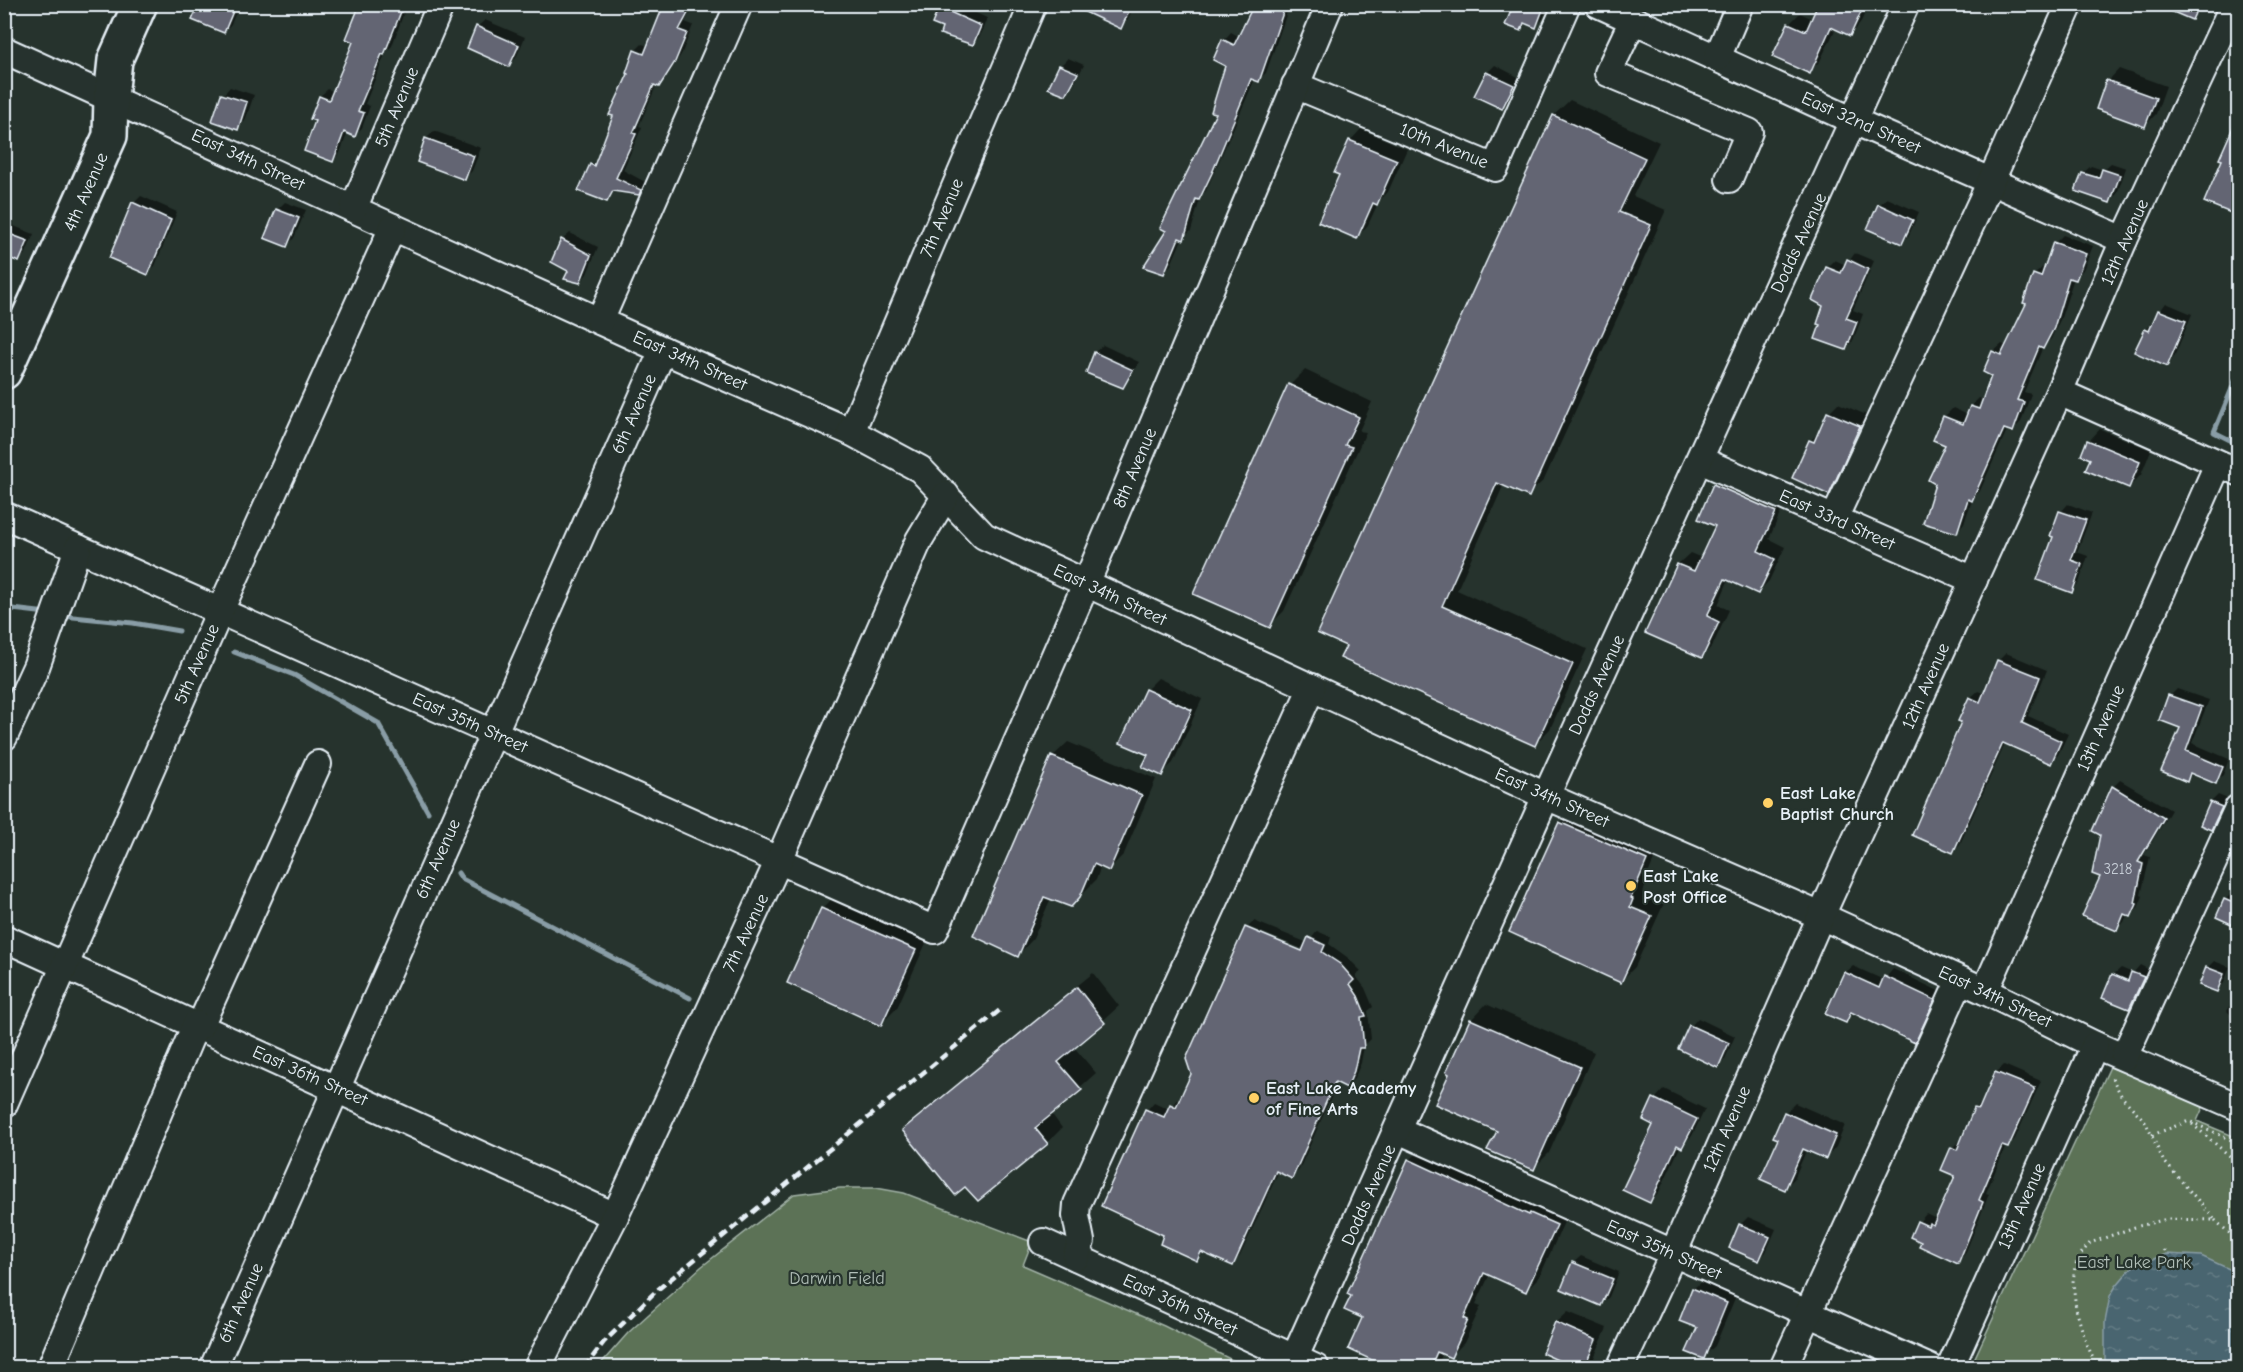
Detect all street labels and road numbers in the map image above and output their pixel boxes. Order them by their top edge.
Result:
street label: 5th Avenue [371,64,423,150]
street label: East 32nd Street [1798,87,1924,159]
street label: 10th Avenue [1397,119,1491,173]
street label: East 34th Street [188,125,309,196]
street label: 4th Avenue [59,149,113,235]
street label: 7th Avenue [916,175,968,261]
street label: Dodds Avenue [1767,190,1831,296]
street label: 12th Avenue [2097,196,2153,288]
street label: East 34th Street [630,326,751,396]
street label: 6th Avenue [607,371,661,457]
street label: 8th Avenue [1109,425,1161,511]
street label: East 33rd Street [1776,485,1899,555]
street label: East 34th Street [1050,560,1171,631]
street label: 5th Avenue [170,621,224,707]
street label: Dodds Avenue [1565,632,1629,738]
street label: 12th Avenue [1898,640,1954,732]
street label: 13th Avenue [2073,682,2129,774]
street label: East 35th Street [409,688,531,758]
street label: East 34th Street [1492,763,1613,833]
street label: 6th Avenue [411,816,465,902]
street label: 7th Avenue [719,890,773,976]
street label: East 34th Street [1935,962,2056,1033]
street label: East 36th Street [249,1041,371,1111]
street label: 12th Avenue [1699,1083,1755,1175]
street label: Dodds Avenue [1337,1141,1401,1249]
street label: 13th Avenue [1994,1160,2050,1252]
street label: East 35th Street [1603,1215,1725,1285]
street label: 6th Avenue [214,1260,268,1346]
street label: East 36th Street [1120,1269,1241,1341]

